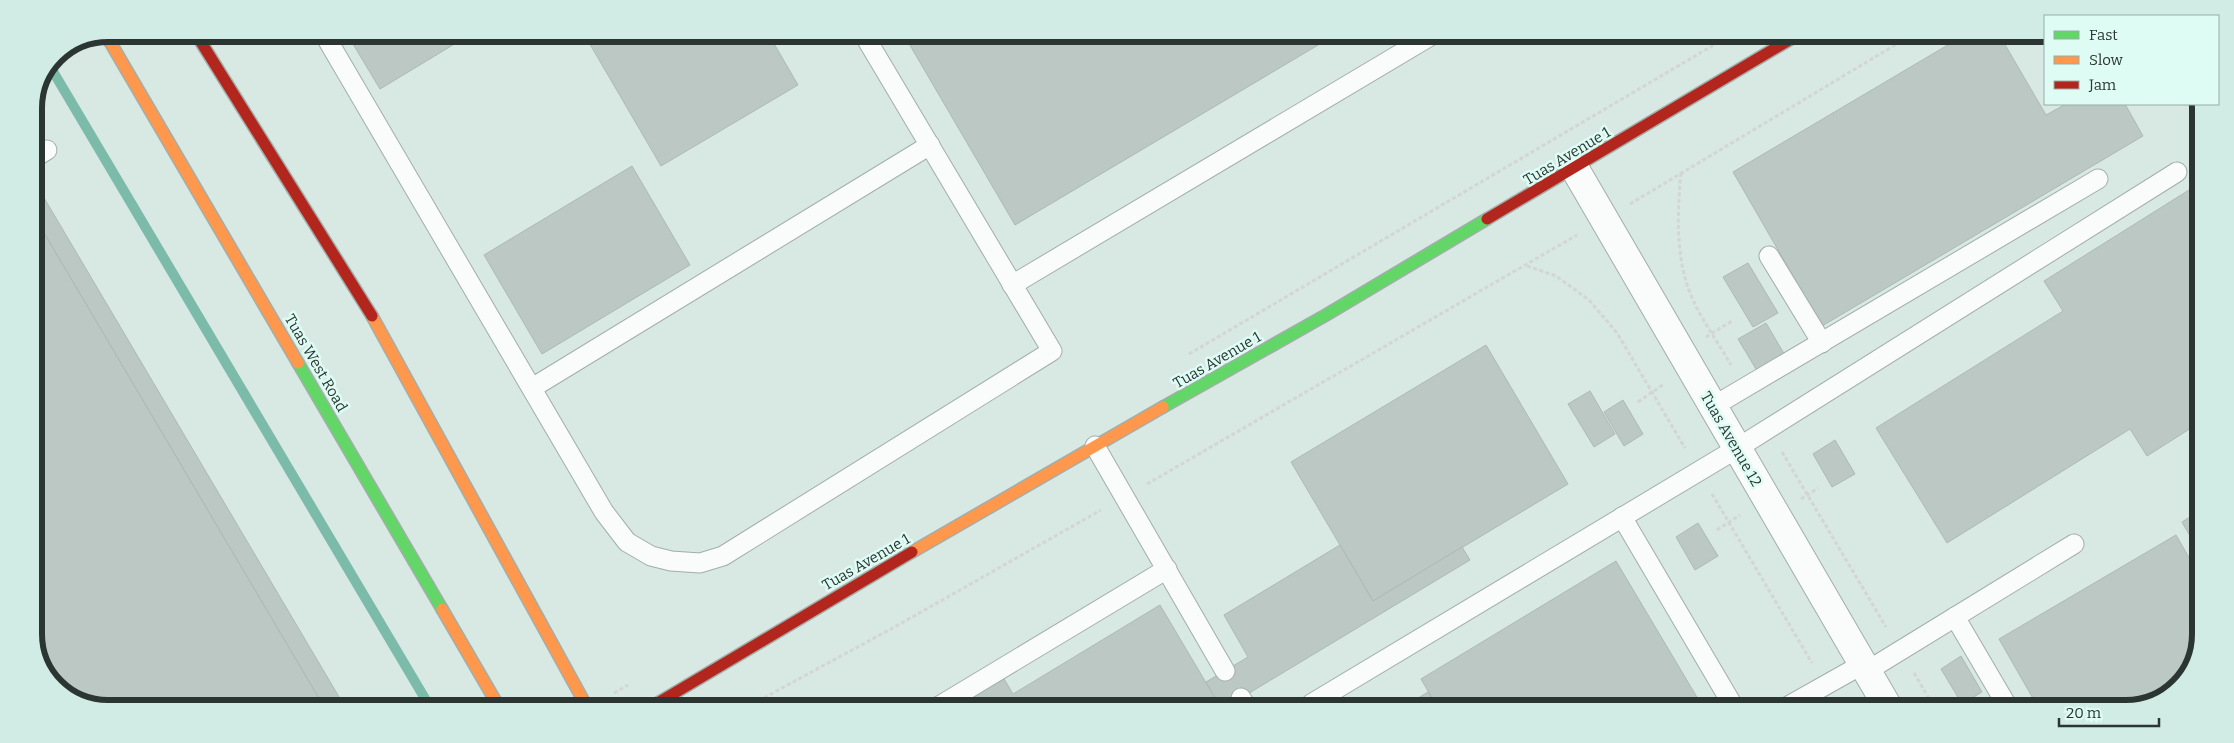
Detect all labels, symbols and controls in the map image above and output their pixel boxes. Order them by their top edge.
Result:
legend [2044,15,2219,105]
text: Fast [2089,26,2118,44]
text: Slow [2089,51,2124,69]
text: Jam [2088,76,2117,94]
street label: Tuas Avenue 1 [1520,123,1614,189]
street label: Tuas West Road [281,311,351,415]
street label: Tuas Avenue 1 [1170,328,1264,392]
street label: Tuas Avenue 12 [1697,389,1765,489]
street label: Tuas Avenue 1 [819,530,913,594]
scale bar [2059,696,2159,728]
text: 20 m [2066,704,2102,722]

